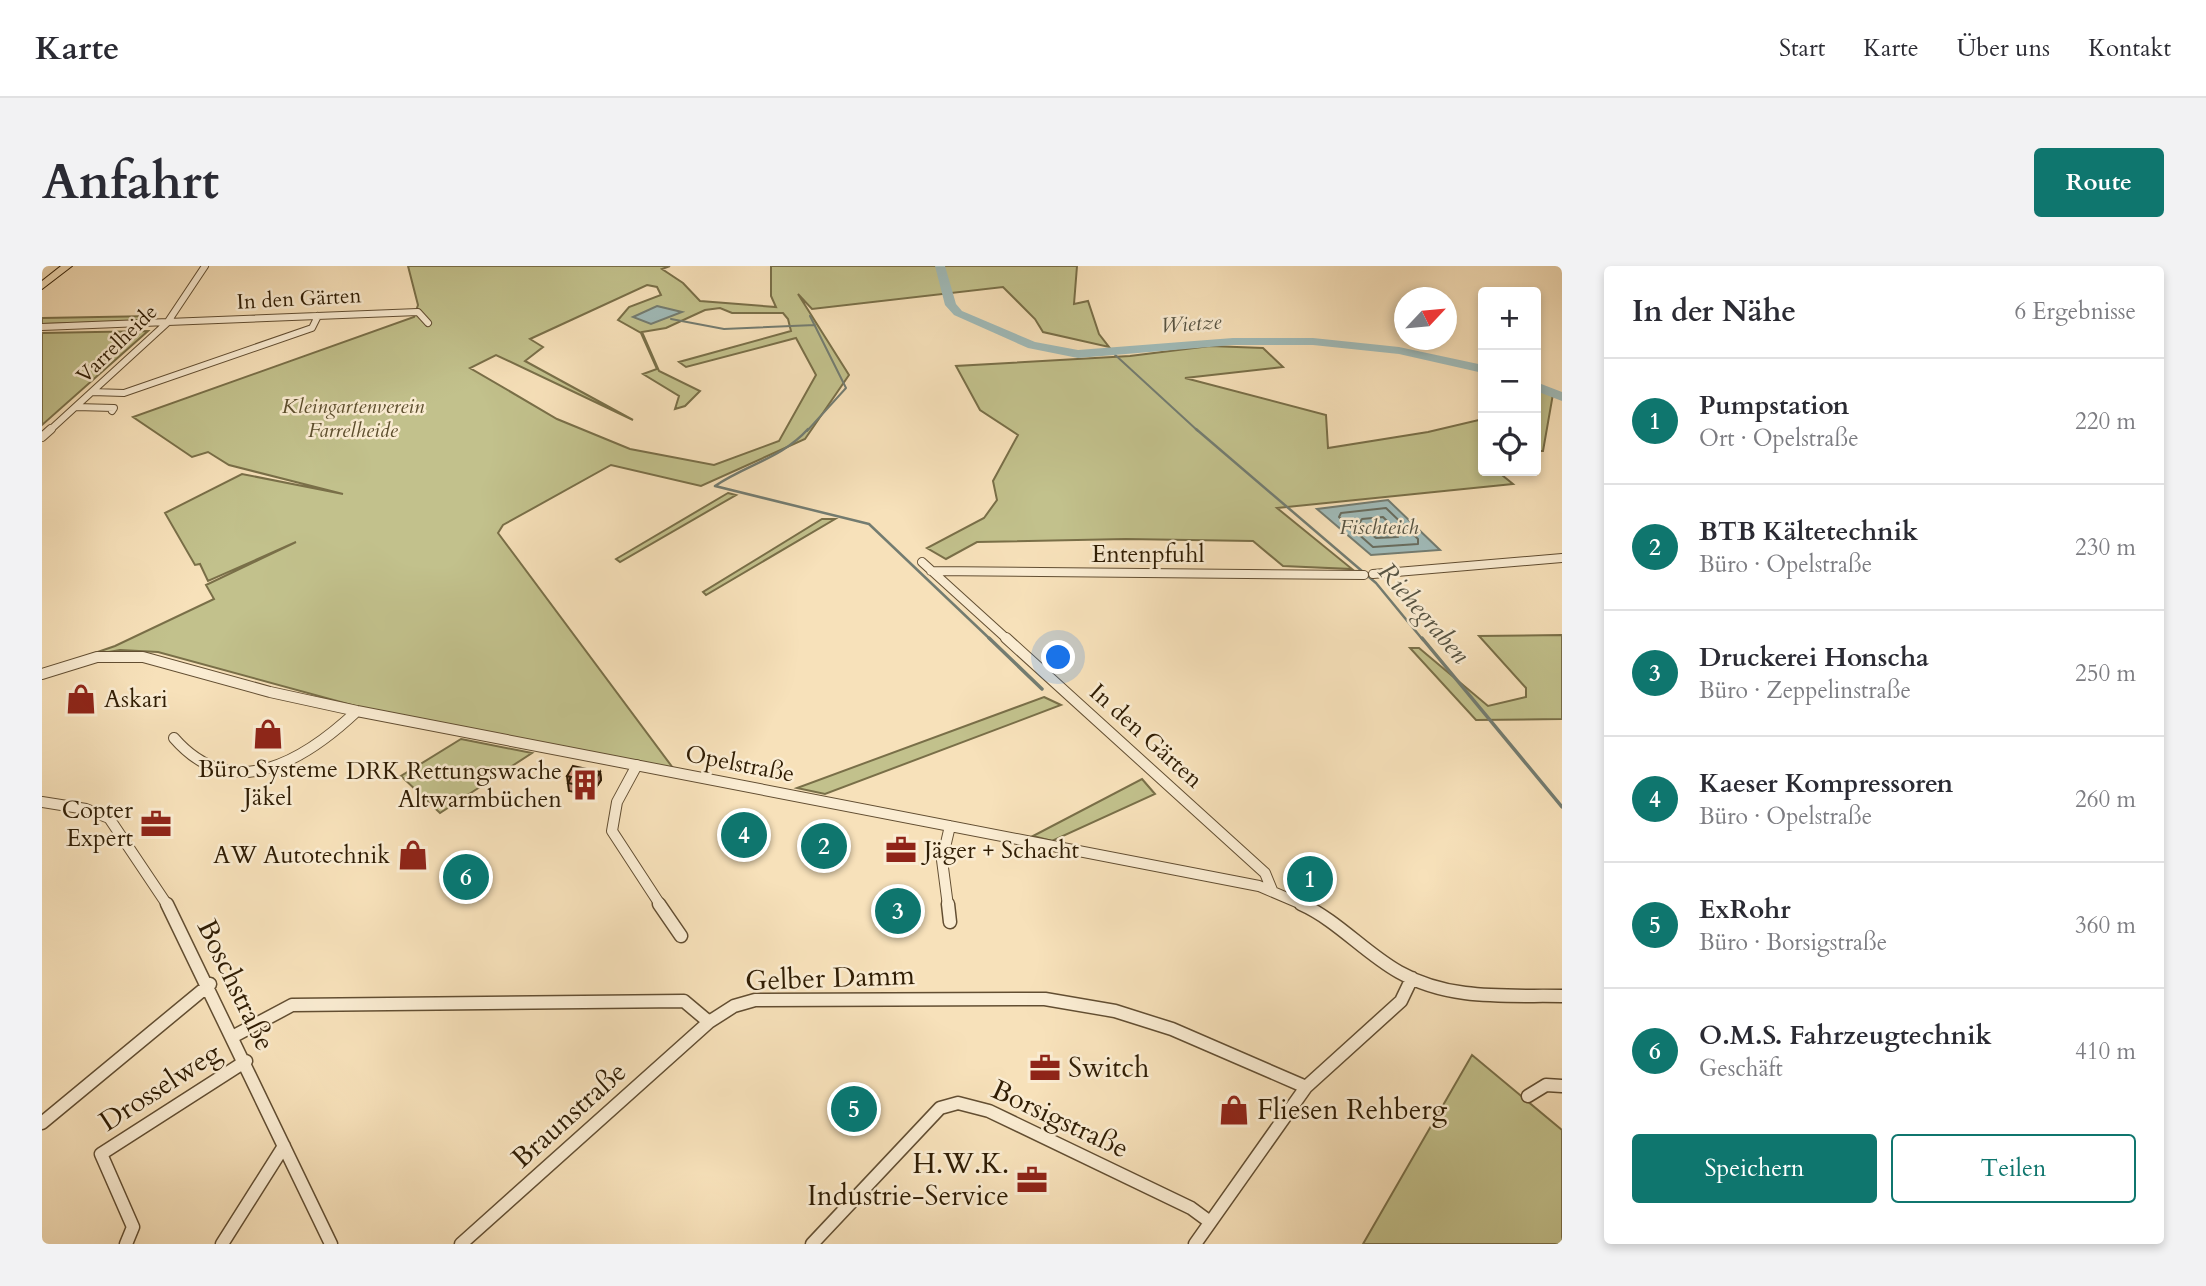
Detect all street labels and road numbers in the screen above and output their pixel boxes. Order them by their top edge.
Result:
street label: In den Gärten [236,281,362,317]
street label: Varrelheide [70,298,164,390]
street label: Entenpfuhl [1091,538,1205,571]
street label: In den Gärten [1082,676,1210,796]
street label: Opelstraße [683,737,797,791]
street label: Boschstraße [188,913,284,1057]
street label: Gelber Damm [745,956,916,1000]
street label: Drosselweg [92,1033,228,1140]
street label: Braunstraße [503,1053,635,1177]
street label: Borsigstraße [985,1071,1135,1167]

